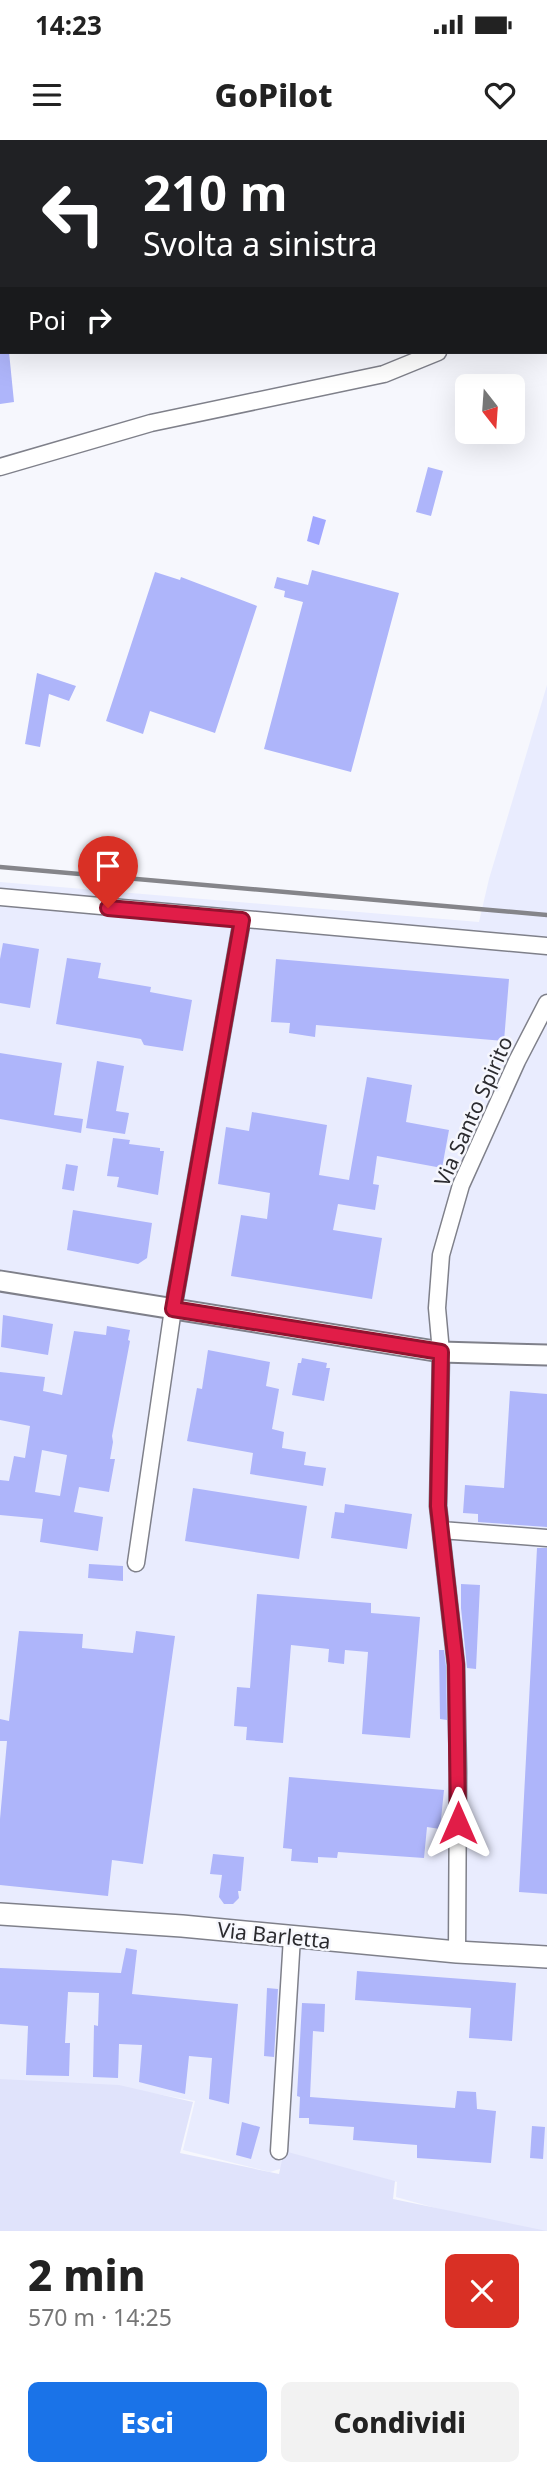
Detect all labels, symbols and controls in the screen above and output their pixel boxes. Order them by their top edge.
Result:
text: 14:23 [35,7,102,43]
text: GoPilot [215,73,332,116]
icon: menu [28,76,66,114]
icon: heart [481,76,519,114]
text: 210 m [143,159,288,225]
icon: left [28,168,119,259]
text: Svolta a sinistra [143,222,378,265]
icon: right [80,301,118,339]
text: Poi [28,302,66,338]
north arrow [455,374,525,444]
map controls [455,374,525,444]
pin [78,836,138,908]
icon: arrive [89,847,127,885]
street label: Via Santo Spirito [427,1032,519,1190]
position arrow [421,1786,495,1860]
street label: Via Barletta [216,1915,332,1955]
text: 2 min [28,2246,145,2303]
button: close [445,2254,519,2328]
text: 570 m · 14:25 [28,2301,172,2333]
button: Esci [28,2382,267,2462]
button: Condividi [281,2382,519,2462]

